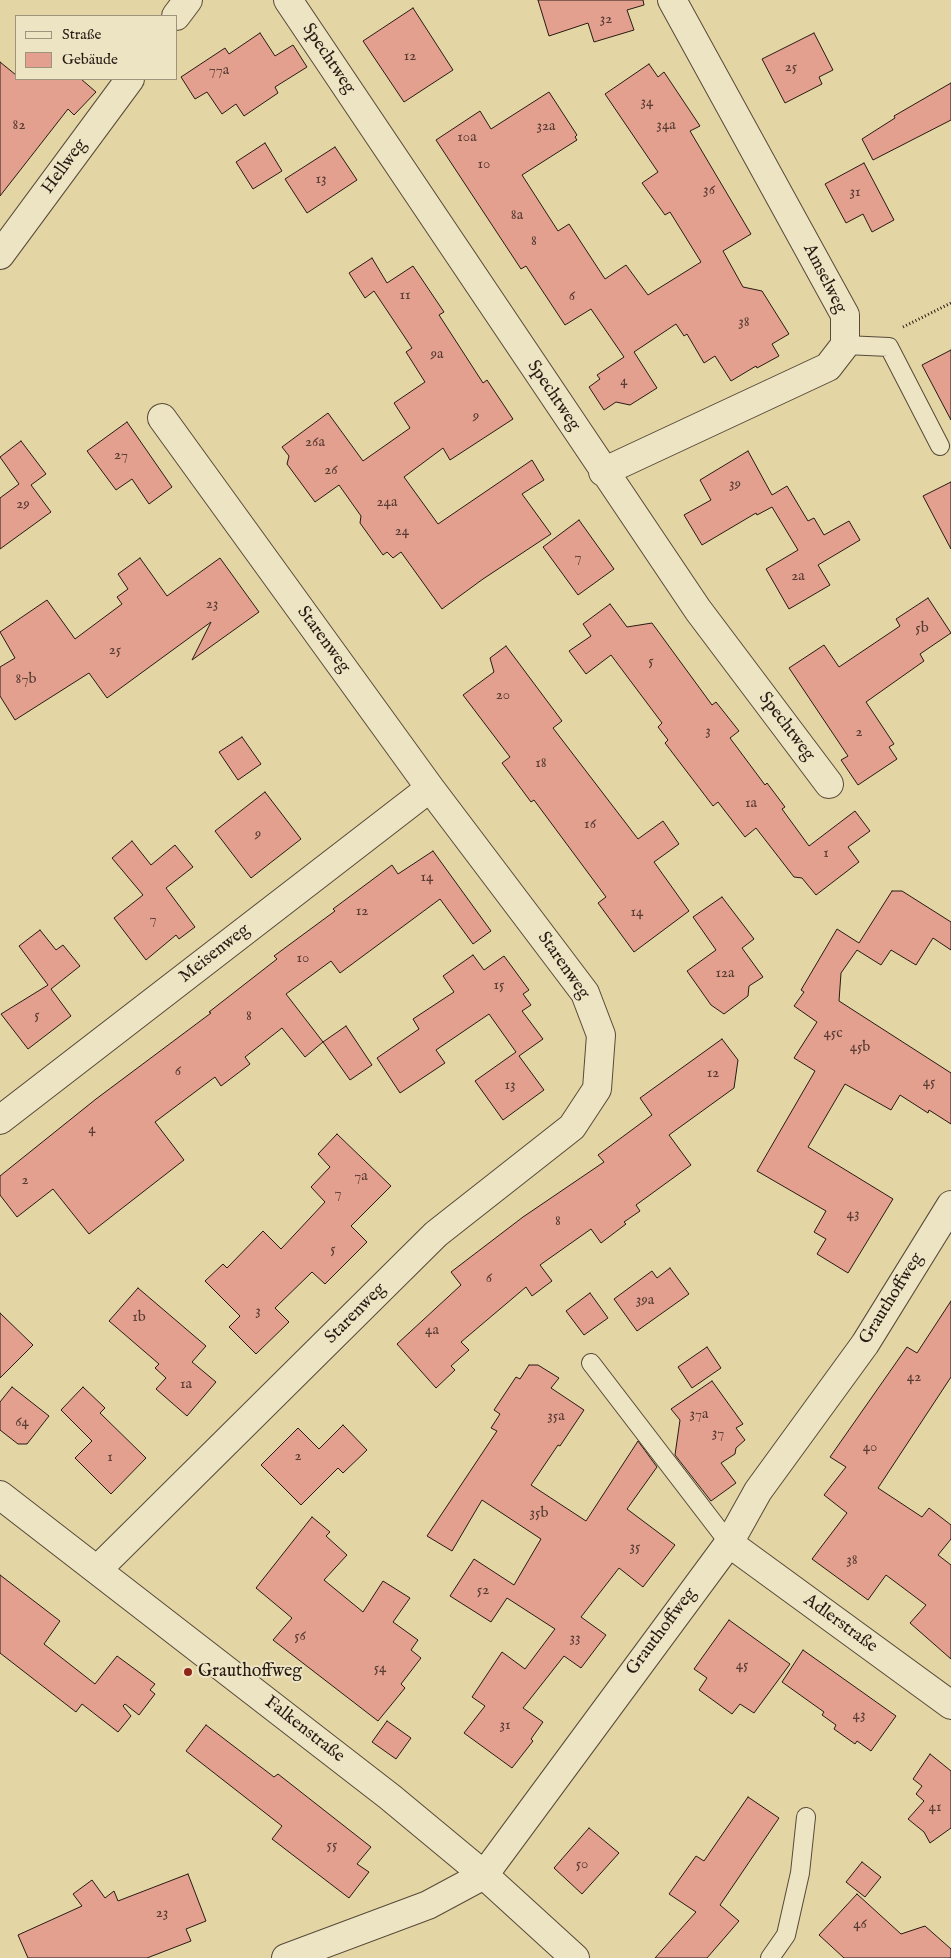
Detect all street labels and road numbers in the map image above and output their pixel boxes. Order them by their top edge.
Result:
street label: Spechtweg [297,20,359,98]
street label: Hellweg [38,135,92,199]
street label: Amselweg [797,241,851,317]
street label: Spechtweg [522,357,584,435]
street label: Starenweg [292,602,354,678]
street label: Spechtweg [753,688,819,766]
street label: Meisenweg [175,920,255,988]
street label: Starenweg [532,928,594,1004]
street label: Grauthoffweg [855,1249,929,1349]
street label: Starenweg [321,1279,391,1349]
street label: Grauthoffweg [622,1584,702,1680]
street label: Adlerstraße [799,1590,881,1658]
street label: Falkenstraße [260,1692,348,1768]

